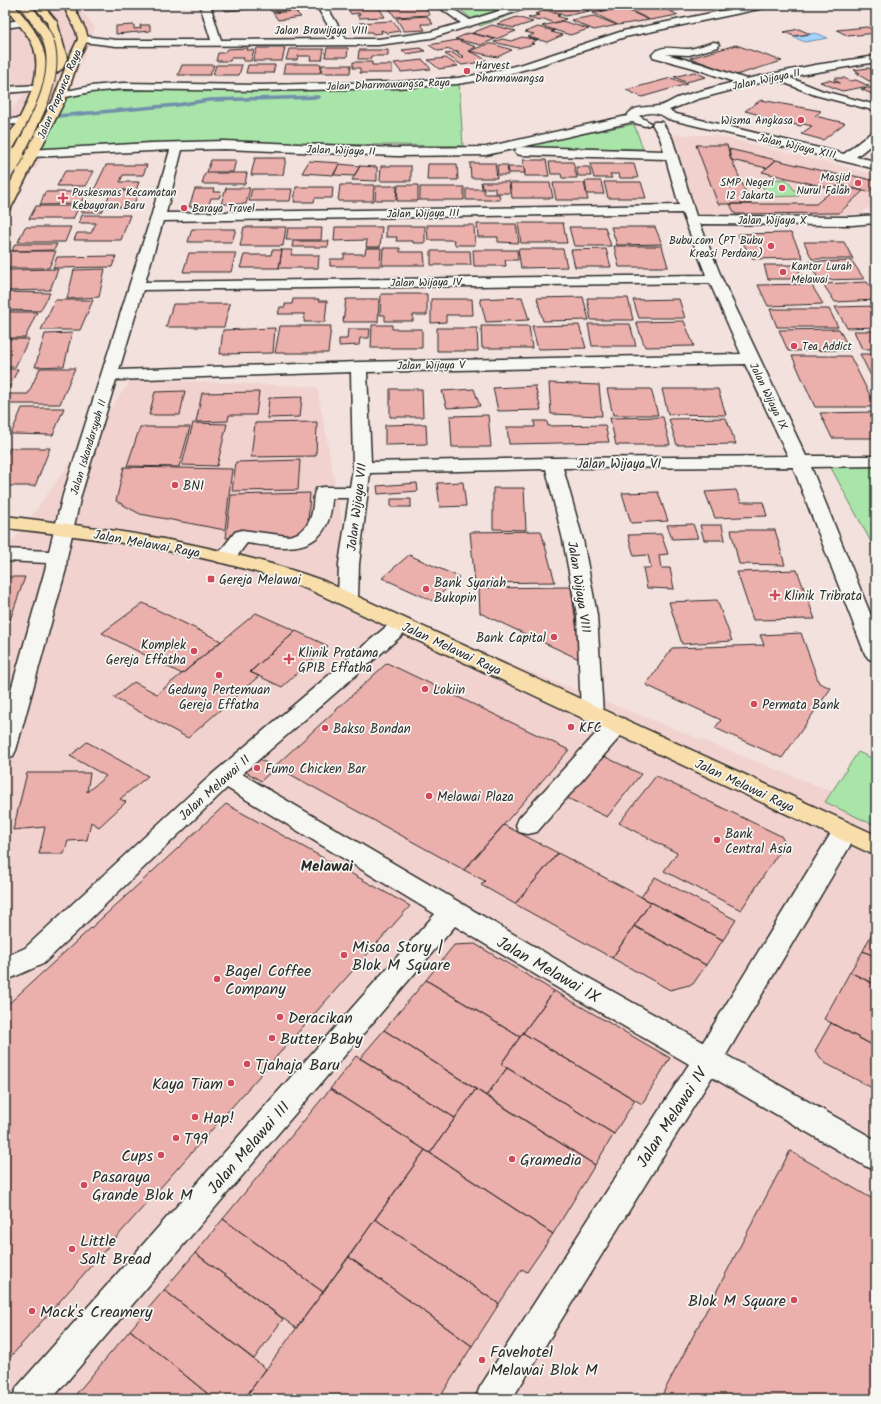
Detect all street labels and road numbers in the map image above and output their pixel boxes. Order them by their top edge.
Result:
street label: Jalan Brawijaya VIII [274,22,368,40]
street label: Jalan Prapanca Raya [33,47,87,142]
street label: Jalan Wijaya II [731,64,802,96]
street label: Jalan Dharmawangsa Raya [326,74,450,96]
street label: Jalan Wijaya XIII [756,129,838,165]
street label: Jalan Wijaya II [306,141,376,161]
street label: Jalan Wijaya III [387,204,459,224]
street label: Jalan Wijaya X [737,212,807,230]
street label: Jalan Wijaya IV [390,273,463,293]
street label: Jalan Wijaya V [397,356,466,376]
street label: Jalan Wijaya IX [744,360,792,433]
street label: Jalan Iskandarsyah II [66,397,112,497]
street label: Jalan Wijaya VI [577,454,661,475]
street label: Jalan Wijaya VII [342,462,373,552]
street label: Jalan Melawai Raya [92,525,202,564]
street label: Jalan Wijaya VIII [561,540,596,635]
street label: Jalan Melawai Raya [398,617,505,682]
street label: Jalan Melawai II [174,750,256,826]
street label: Jalan Melawai Raya [691,754,798,819]
street label: Jalan Melawai IX [492,930,606,1011]
street label: Jalan Melawai IV [631,1062,715,1173]
street label: Jalan Melawai III [202,1096,297,1200]

